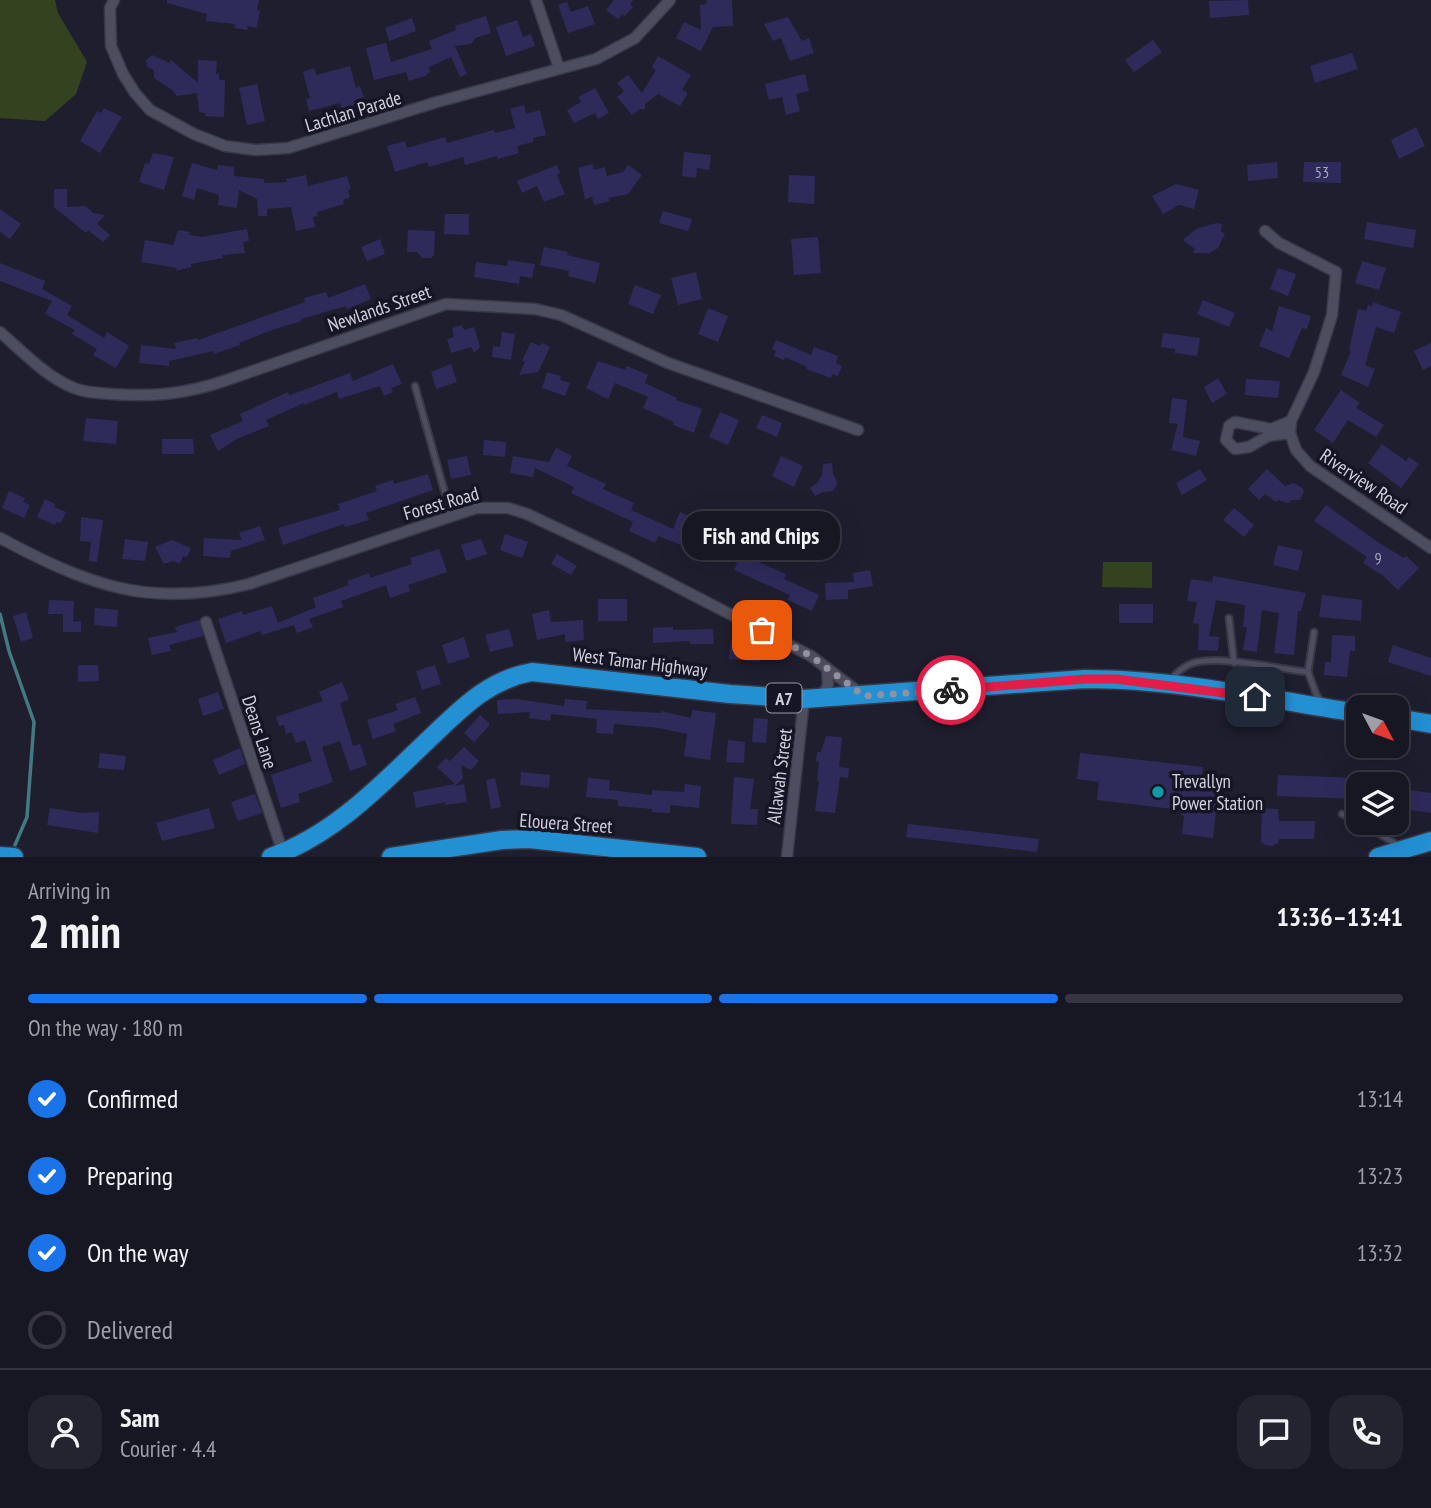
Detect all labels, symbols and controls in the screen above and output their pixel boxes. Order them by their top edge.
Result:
street label: Lachlan Parade [302,85,404,137]
house number: 53 [1315,162,1329,182]
street label: Newlands Street [324,279,434,337]
street label: Riverview Road [1316,443,1412,519]
street label: Forest Road [401,481,481,525]
callout: Fish and Chips [683,511,841,560]
text: Fish and Chips [703,521,819,550]
house number: 9 [1374,548,1382,568]
pin [732,600,792,660]
icon: bag [743,611,781,649]
street label: West Tamar Highway [571,642,710,682]
courier [916,655,986,725]
pin [1225,667,1285,727]
icon: bike [932,671,970,709]
icon: home [1236,678,1274,716]
road number: A7 [766,684,802,712]
street label: Deans Lane [237,692,283,772]
north arrow [1346,695,1409,758]
map controls [1346,695,1409,835]
street label: Allawah Street [761,726,797,825]
place label: Trevallyn Power Station [1172,769,1263,815]
button: layers [1346,772,1409,835]
marker: Trevallyn Power Station [1150,784,1166,800]
street label: Elouera Street [519,808,614,838]
text: Arriving in [28,876,110,905]
text: 13:36–13:41 [1276,900,1403,933]
text: 2 min [28,901,121,961]
text: On the way · 180 m [28,1013,183,1042]
icon: check [28,1080,66,1118]
text: Confirmed [87,1082,178,1115]
text: 13:14 [1357,1084,1403,1113]
icon: check [28,1157,66,1195]
text: Preparing [87,1159,173,1192]
text: 13:23 [1357,1161,1403,1190]
icon: check [28,1234,66,1272]
text: On the way [87,1236,189,1269]
text: 13:32 [1357,1238,1403,1267]
text: Delivered [87,1313,173,1346]
button: person [28,1395,102,1469]
button: chat [1237,1395,1311,1469]
button: phone [1329,1395,1403,1469]
text: Sam [120,1401,159,1434]
text: Courier · 4.4 [120,1434,216,1463]

